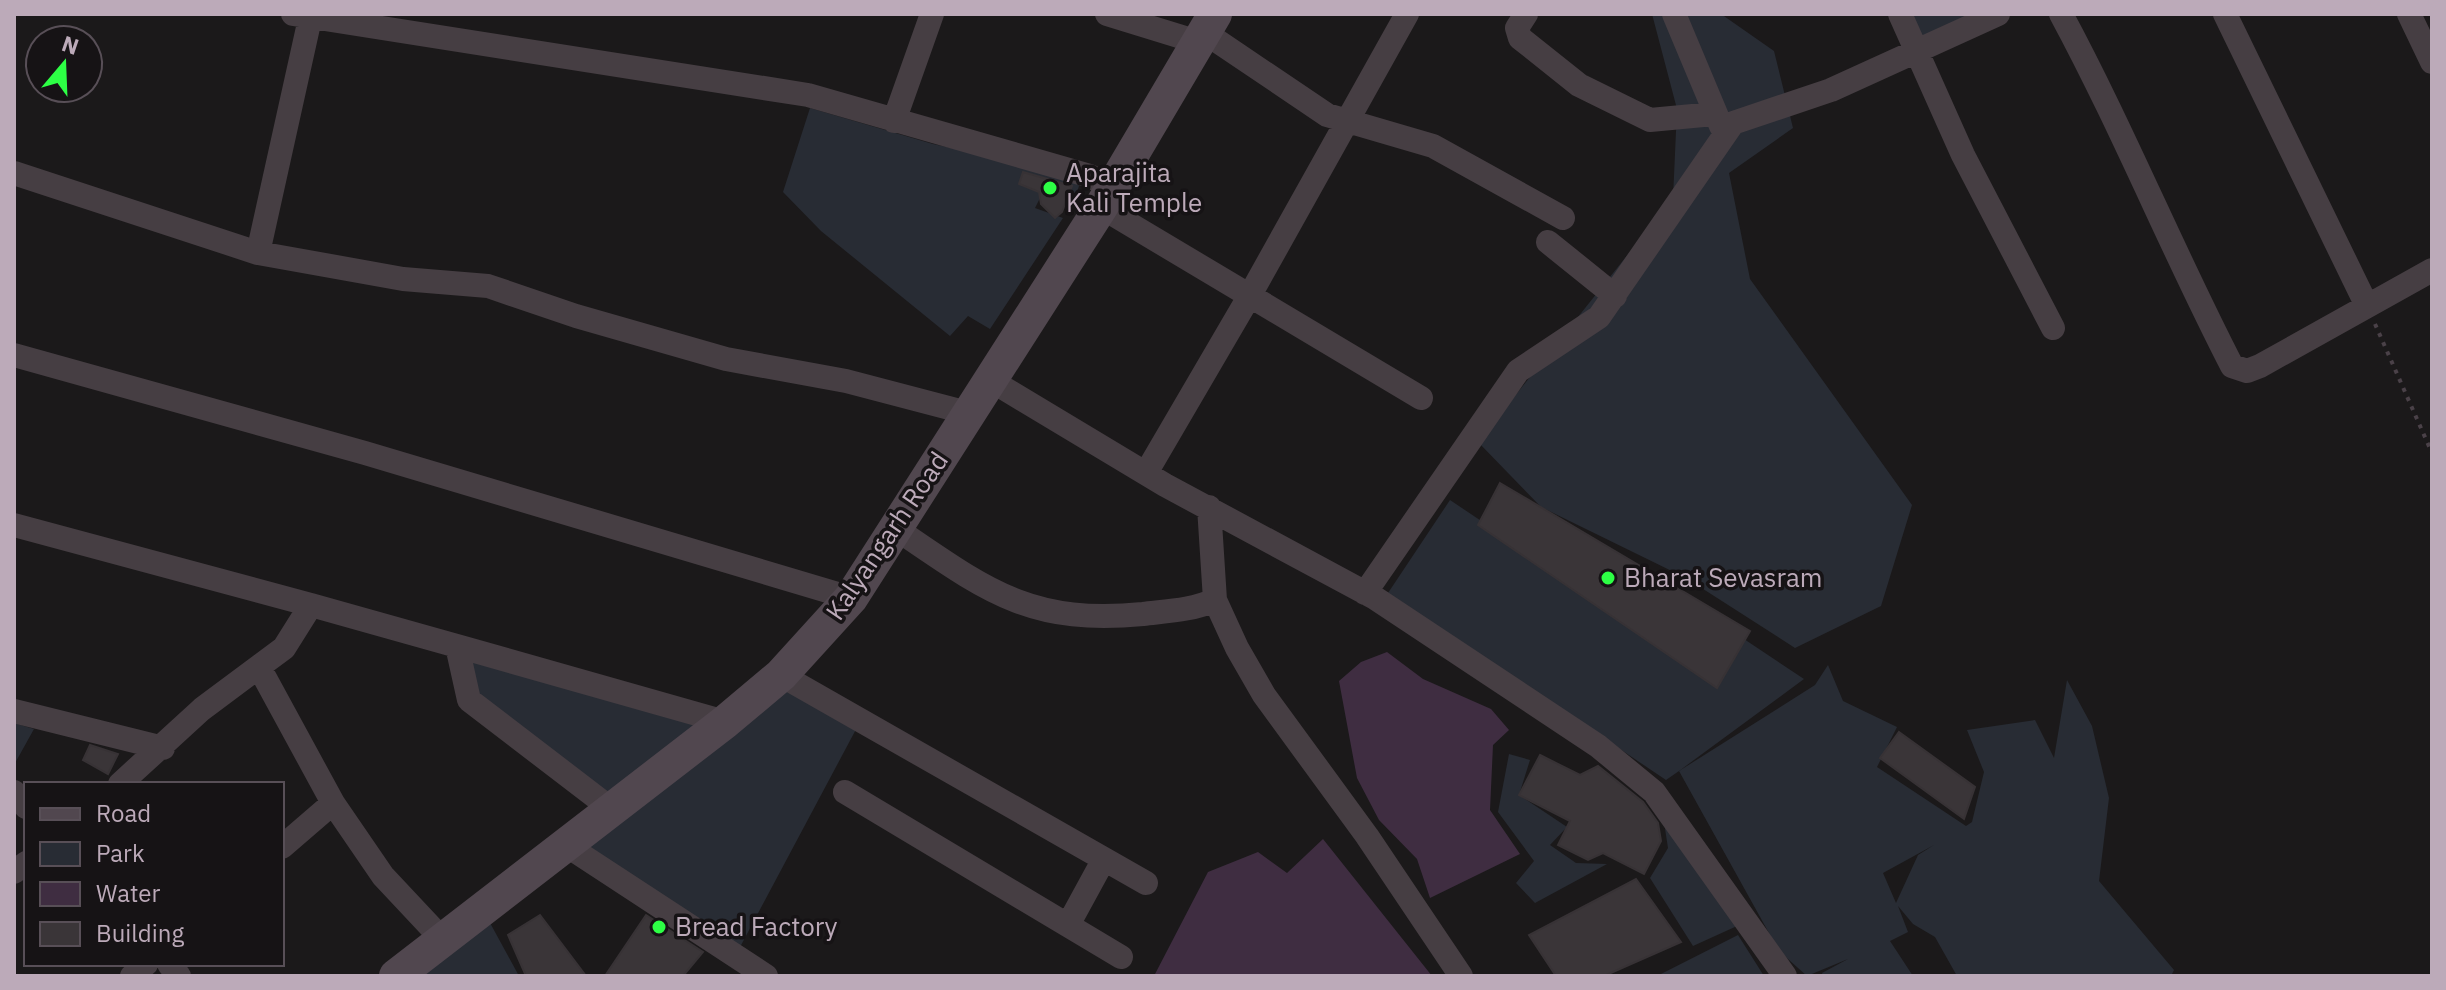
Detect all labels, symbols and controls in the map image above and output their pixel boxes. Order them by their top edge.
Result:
north arrow [24,24,104,104]
text: N [58,28,83,61]
place label: Aparajita Kali Temple [1066,155,1202,219]
marker: Aparajita Kali Temple [1041,179,1059,197]
street label: Kalyangarh Road [817,445,955,626]
place label: Bharat Sevasram [1624,560,1823,594]
marker: Bharat Sevasram [1599,569,1617,587]
legend [24,782,284,966]
text: Road [96,797,151,829]
text: Park [96,837,145,869]
text: Water [96,877,160,909]
place label: Bread Factory [675,909,838,943]
text: Building [96,917,184,949]
marker: Bread Factory [650,918,668,936]

